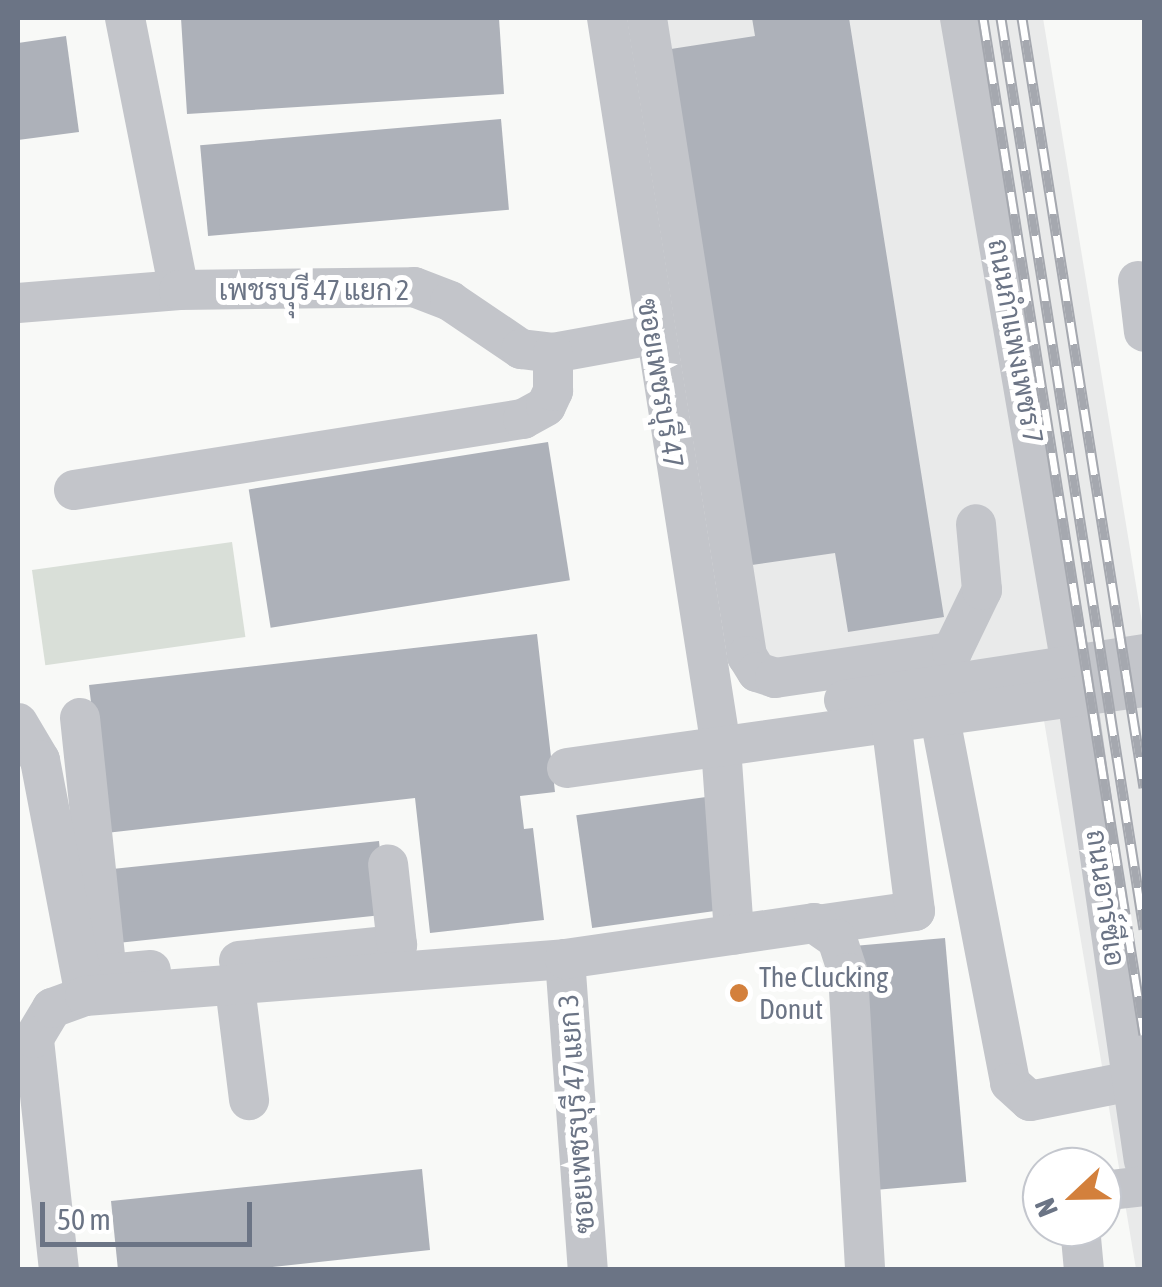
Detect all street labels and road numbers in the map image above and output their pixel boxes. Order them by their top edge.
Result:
street label: ถนนกำแพงเพชร 7 [981,236,1051,446]
street label: เพชรบุุรี 47 แยก 2 [219,273,409,307]
street label: ซอยเพชรบุรี 47 [631,296,691,470]
street label: ถนนอาร์ซีเอ [1080,827,1132,969]
street label: ซอยเพชรบุรี 47 แยก 3 [551,993,601,1235]

